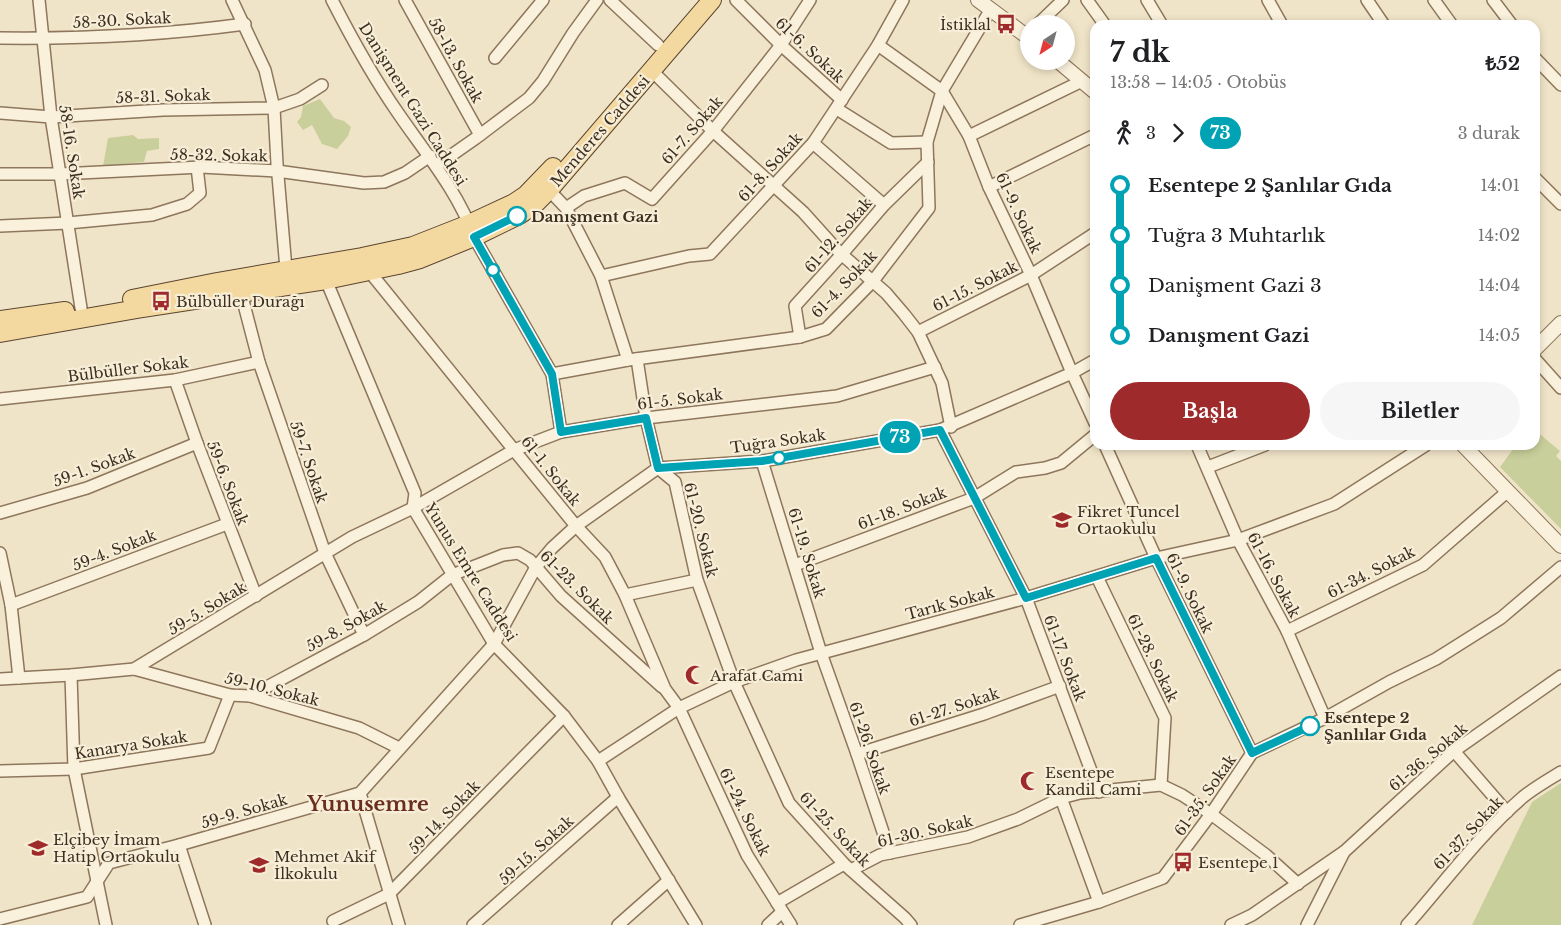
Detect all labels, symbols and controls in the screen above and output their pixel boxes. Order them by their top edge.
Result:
street label: 58-30. Sokak [72,8,173,32]
street label: 61-6. Sokak [772,13,849,87]
bus stop icon: İstiklal [995,13,1017,35]
street label: 58-13. Sokak [425,14,488,107]
place label: İstiklal [940,15,991,34]
north arrow [1020,15,1075,70]
map controls [1020,15,1075,70]
street label: Danişment Gazi Caddesi [355,19,471,189]
text: 7 dk [1110,35,1170,70]
text: ₺52 [1485,52,1520,75]
street label: Menderes Caddesi [546,71,654,191]
text: 13:58 – 14:05 · Otobüs [1110,72,1287,92]
street label: 58-31. Sokak [115,85,212,107]
street label: 61-7. Sokak [657,91,727,168]
street label: 58-16. Sokak [55,103,89,201]
icon: walk [1110,119,1138,147]
icon: forward [1164,119,1192,147]
text: 73 [1210,122,1231,144]
text: 3 [1146,123,1156,143]
text: 3 durak [1458,123,1520,143]
street label: 61-8. Sokak [734,128,807,206]
street label: 58-32. Sokak [170,145,269,165]
street label: 61-9. Sokak [992,170,1046,257]
text: Esentepe 2 Şanlılar Gıda [1148,174,1392,197]
text: 14:01 [1480,175,1520,195]
street label: 61-12. Sokak [800,193,876,277]
marker: Danışment Gazi [507,206,527,226]
place label: Danışment Gazi [531,207,659,226]
text: Tuğra 3 Muhtarlık [1148,224,1326,247]
text: 14:02 [1478,225,1520,245]
street label: 61-4. Sokak [807,246,881,322]
street label: 61-15. Sokak [929,256,1021,316]
unlabelled marker [486,263,500,277]
text: Danişment Gazi 3 [1148,274,1322,297]
text: 14:04 [1478,275,1520,295]
bus stop icon: Bülbüller Durağı [150,290,172,312]
place label: Bülbüller Durağı [176,292,305,311]
text: Danışment Gazi [1148,324,1309,347]
text: 14:05 [1478,325,1520,345]
street label: Bülbüller Sokak [66,352,190,386]
button: Başla [1110,382,1310,440]
button: Biletler [1320,382,1520,440]
street label: 61-5. Sokak [636,384,725,414]
street label: 59-7. Sokak [286,418,332,507]
line badge: 73 [878,421,922,453]
street label: Tuğra Sokak [729,425,828,457]
text: 73 [890,426,910,448]
street label: 61-1. Sokak [517,432,585,510]
street label: 59-6. Sokak [203,438,253,529]
street label: 59-1. Sokak [50,443,139,491]
unlabelled marker [772,451,786,465]
street label: 61-20. Sokak [680,480,722,580]
street label: 61-18. Sokak [855,482,950,534]
street label: Yunus Emre Caddesi [420,498,521,645]
place label: Fikret Tuncel Ortaokulu [1077,502,1180,538]
street label: 61-19. Sokak [784,505,830,601]
school or university icon: Fikret Tuncel Ortaokulu [1051,509,1073,531]
street label: 59-4. Sokak [69,525,159,575]
street label: 61-16. Sokak [1244,529,1305,622]
street label: 61-34. Sokak [1324,541,1419,602]
street label: 61-23. Sokak [536,546,618,628]
street label: 61-9. Sokak [1162,550,1218,637]
street label: 59-5. Sokak [164,577,250,639]
street label: Tarık Sokak [904,582,997,624]
street label: 59-8. Sokak [303,596,390,656]
street label: 61-28. Sokak [1123,611,1183,706]
street label: 61-17. Sokak [1040,612,1090,705]
mosque icon: Arafat Cami [684,664,706,686]
place label: Arafat Cami [709,666,803,685]
street label: 59-10. Sokak [223,668,322,710]
street label: 61-27. Sokak [906,683,1002,731]
street label: 61-26. Sokak [845,699,895,798]
place label: Esentepe 2 Şanlılar Gıda [1324,708,1427,744]
marker: Esentepe 2 Şanlılar Gıda [1300,716,1320,736]
street label: 61-36. Sokak [1385,718,1472,795]
street label: Kanarya Sokak [73,727,190,763]
street label: 61-35. Sokak [1170,750,1241,840]
place label: Esentepe Kandil Cami [1045,763,1141,799]
street label: 61-24. Sokak [715,765,775,860]
mosque icon: Esentepe Kandil Cami [1019,770,1041,792]
street label: 59-14. Sokak [404,776,484,858]
street label: 61-25. Sokak [796,788,875,871]
street label: 59-9. Sokak [199,789,290,832]
district label: Yunusemre [306,792,429,816]
street label: 61-37. Sokak [1429,792,1507,874]
street label: 59-15. Sokak [494,811,578,889]
street label: 61-30. Sokak [875,811,975,851]
place label: Elçibey İmam Hatip Ortaokulu [53,830,180,866]
school or university icon: Elçibey İmam Hatip Ortaokulu [27,837,49,859]
place label: Mehmet Akif İlkokulu [274,847,377,883]
bus stop icon: Esentepe 1 [1172,851,1194,873]
place label: Esentepe 1 [1198,853,1279,872]
school or university icon: Mehmet Akif İlkokulu [248,854,270,876]

